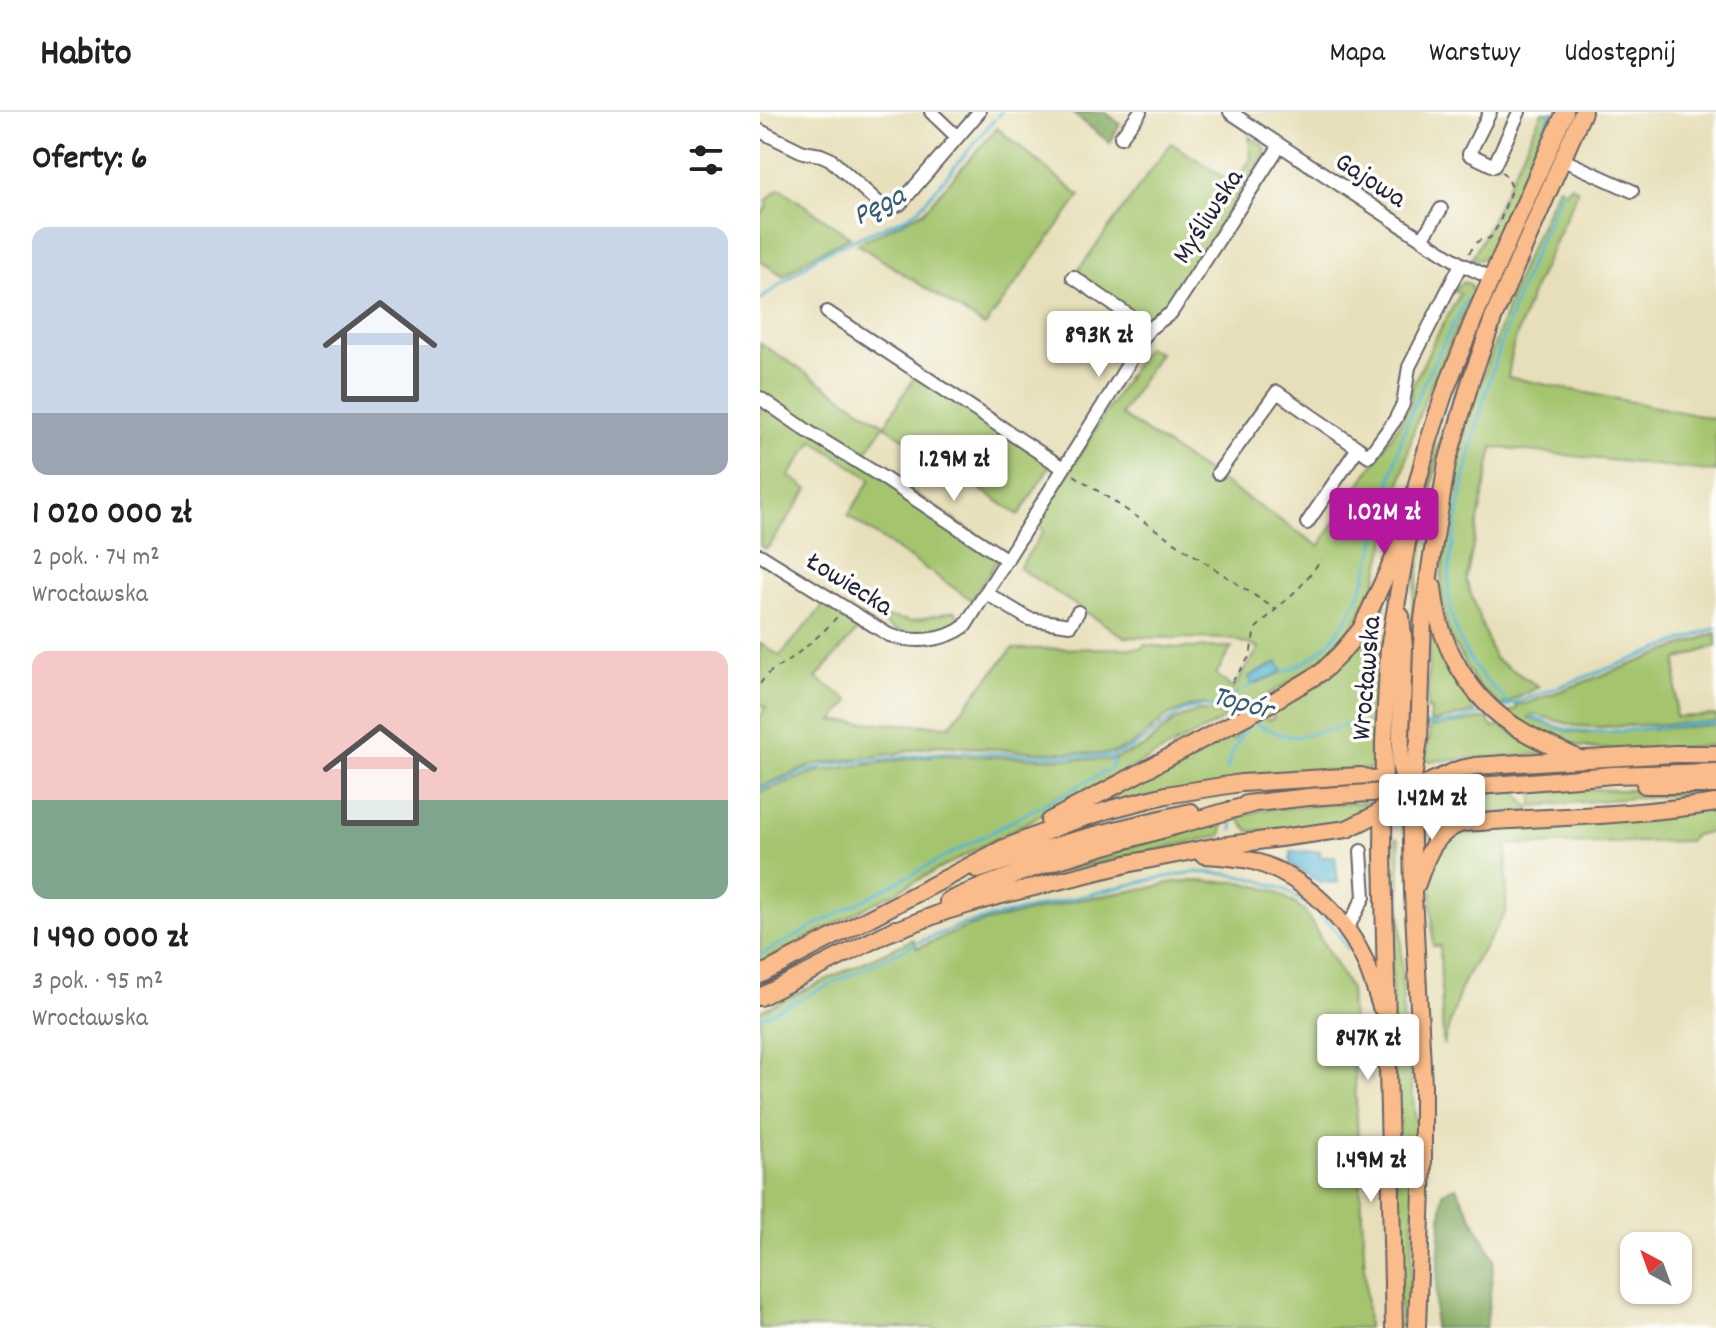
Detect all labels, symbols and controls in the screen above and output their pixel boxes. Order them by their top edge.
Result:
text: Habito [40,28,132,83]
text: Mapa [1329,35,1385,75]
text: Warstwy [1429,35,1520,75]
text: Udostępnij [1564,35,1676,75]
text: Oferty: 6 [32,136,147,185]
icon: filters [684,138,728,182]
street label: Gajowa [1326,144,1414,221]
street label: Myśliwska [1165,162,1256,273]
water label: Pęga [846,176,916,239]
icon: home [308,279,452,423]
pin: 893K zł [1025,311,1173,379]
text: 893K zł [1065,318,1133,355]
pin: 1.29M zł [871,435,1037,503]
text: 1.29M zł [919,442,989,479]
pin: 1.02M zł [1301,488,1467,556]
text: 1 020 000 zł [32,491,192,540]
text: 1.02M zł [1347,495,1421,532]
text: 2 pok. · 74 m² [32,540,160,577]
street label: Łowiecka [796,543,900,629]
text: Wrocławska [32,577,148,614]
street label: Wrocławska [1344,614,1394,742]
water label: Topór [1207,677,1280,735]
icon: home [308,703,452,847]
pin: 1.42M zł [1349,774,1515,842]
text: 1.42M zł [1397,781,1467,818]
text: 1 490 000 zł [32,915,188,964]
text: 3 pok. · 95 m² [32,964,163,1001]
text: Wrocławska [32,1001,148,1038]
pin: 847K zł [1294,1014,1442,1082]
text: 847K zł [1335,1021,1401,1058]
pin: 1.49M zł [1288,1136,1454,1204]
text: 1.49M zł [1336,1143,1406,1180]
north arrow [1620,1232,1692,1304]
map controls [1620,1232,1692,1304]

